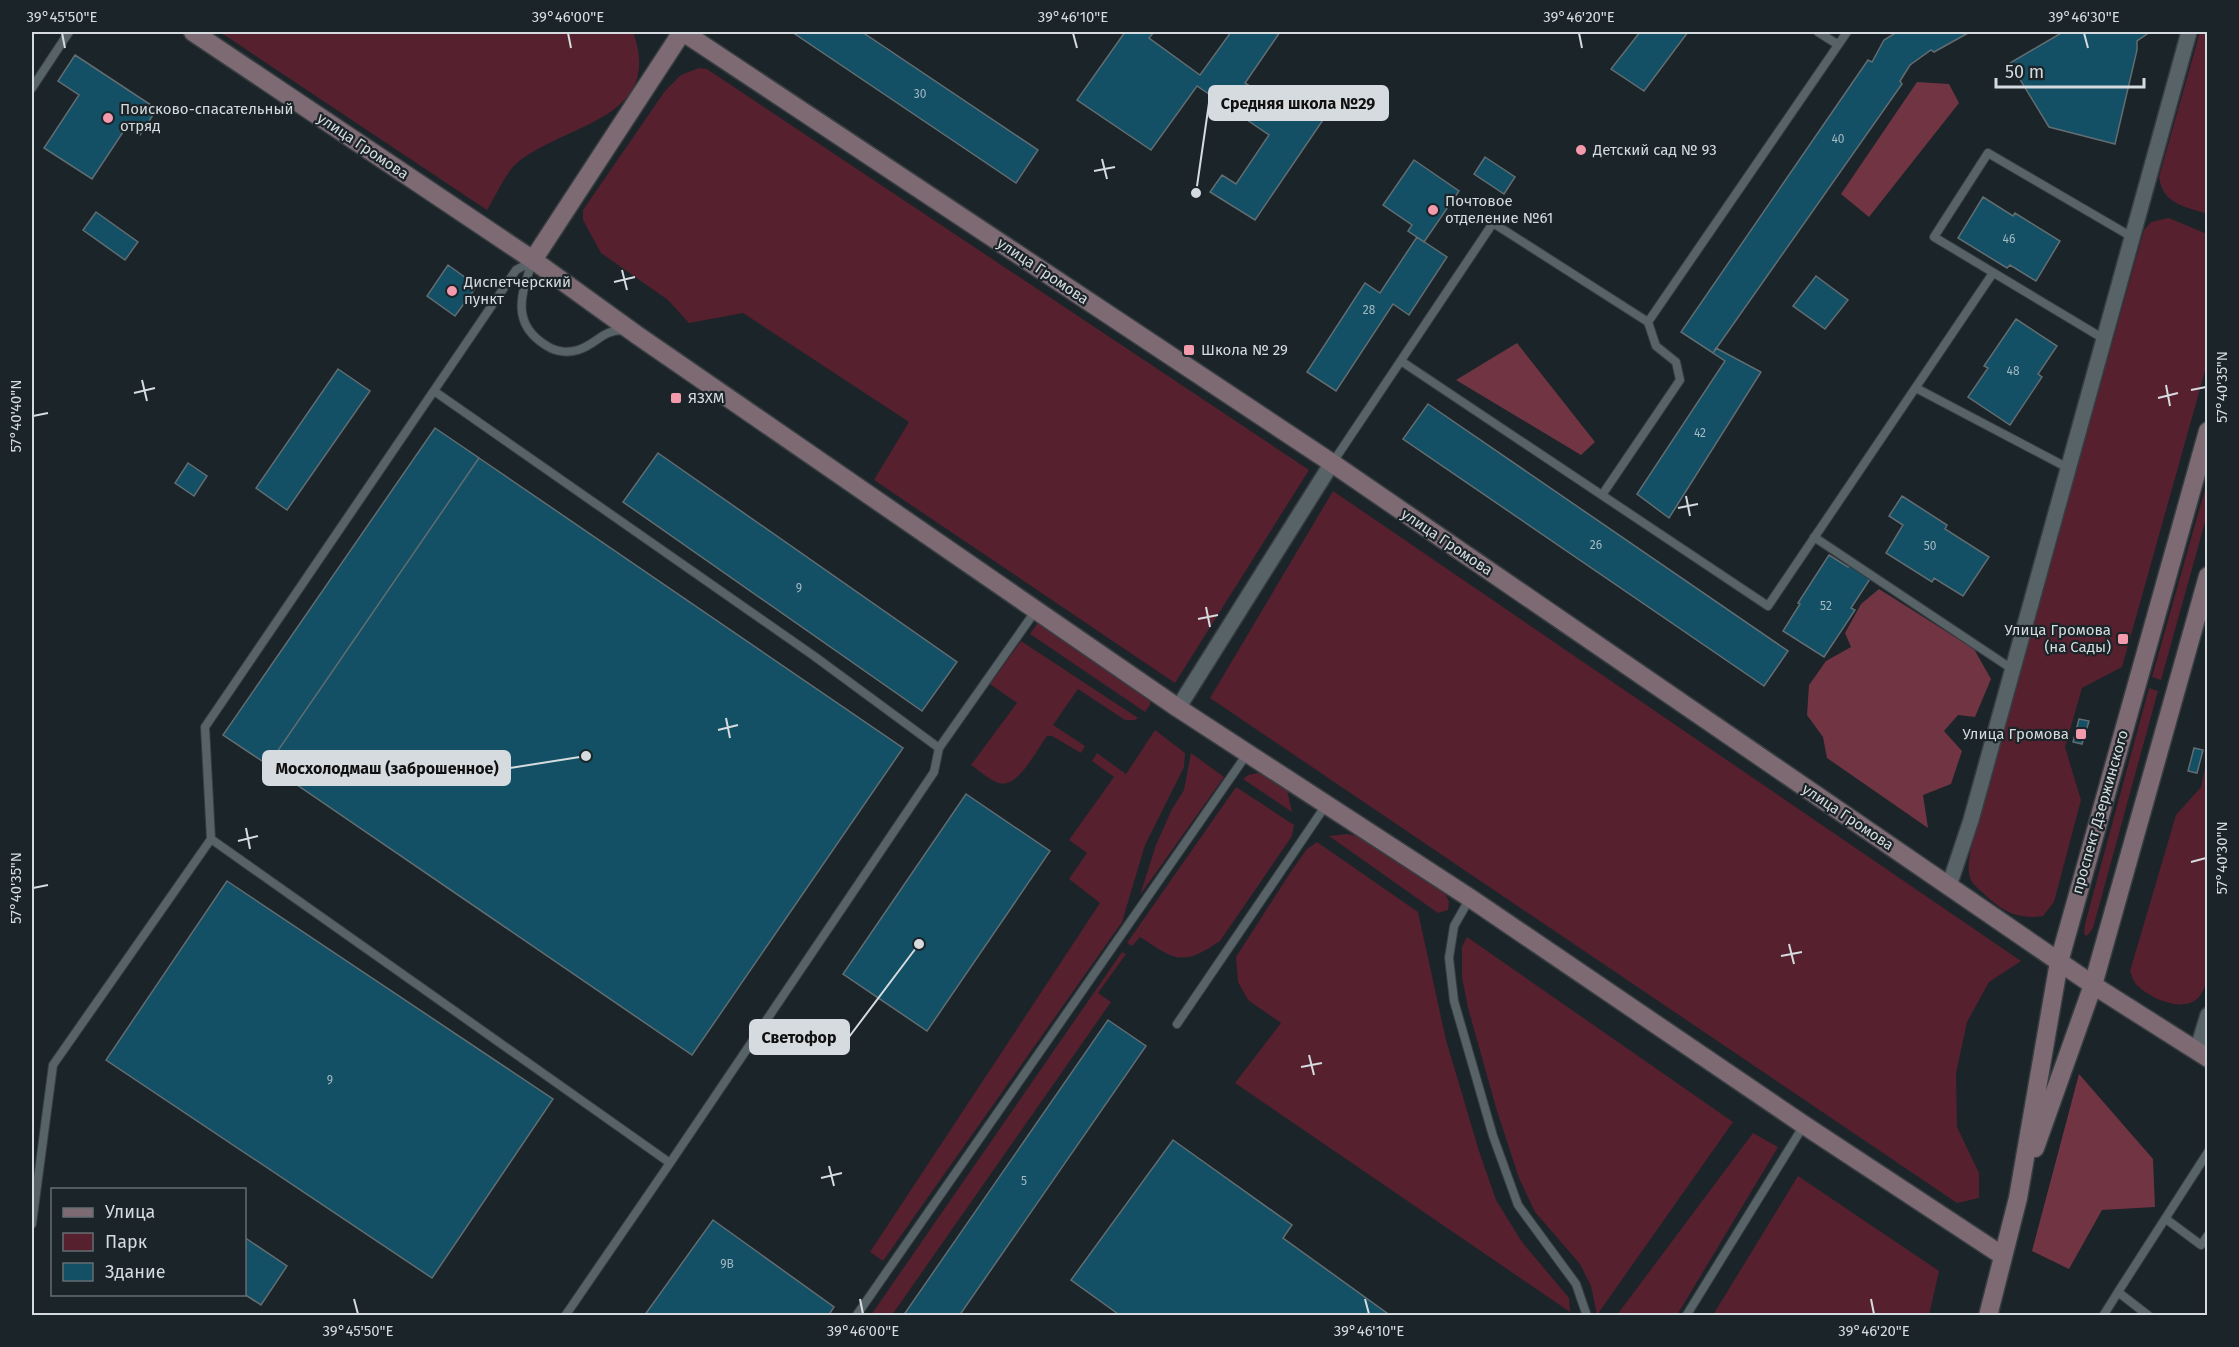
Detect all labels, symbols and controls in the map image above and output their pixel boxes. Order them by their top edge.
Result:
text: 39°45'50"E [27,8,97,26]
text: 39°46'00"E [532,8,604,26]
text: 39°46'10"E [1038,8,1108,26]
text: 39°46'20"E [1543,8,1615,26]
text: 39°46'30"E [2048,8,2120,26]
scale bar [1996,51,2144,89]
text: 50 m [2005,61,2044,83]
callout: Средняя школа №29 [1209,86,1388,120]
house number: 30 [914,87,927,101]
text: Средняя школа №29 [1221,94,1375,113]
place label: Поисково-спасательный отряд [120,100,293,135]
street label: улица Громова [314,109,412,183]
marker: Поисково-спасательный отряд [101,111,115,125]
house number: 40 [1831,132,1845,146]
place label: Детский сад № 93 [1592,141,1717,159]
marker: Детский сад № 93 [1574,143,1588,157]
place label: Почтовое отделение №61 [1445,192,1553,227]
marker: Почтовое отделение №61 [1426,203,1440,217]
house number: 46 [2003,232,2015,246]
street label: улица Громова [994,234,1092,308]
place label: Диспетчерский пункт [463,273,571,308]
marker: Диспетчерский пункт [445,284,459,298]
house number: 28 [1363,303,1376,317]
place label: Школа № 29 [1201,341,1288,359]
marker: Школа № 29 [1182,343,1196,357]
text: 57°40'35"N [2213,351,2231,423]
house number: 48 [2007,364,2020,378]
text: 57°40'40"N [7,379,25,453]
place label: ЯЗХМ [688,389,725,407]
marker: ЯЗХМ [669,391,683,405]
house number: 42 [1694,426,1706,440]
street label: улица Громова [1398,505,1496,579]
house number: 26 [1590,538,1602,552]
house number: 50 [1924,539,1937,553]
house number: 9 [796,581,802,595]
house number: 52 [1820,599,1832,613]
place label: Улица Громова (на Сады) [2005,621,2111,656]
marker: Улица Громова (на Сады) [2116,632,2130,646]
place label: Улица Громова [1963,725,2069,743]
marker: Улица Громова [2074,727,2088,741]
street label: проспект Дзержинского [2068,728,2132,896]
callout: Мосхолодмаш (заброшенное) [263,751,510,785]
text: Мосхолодмаш (заброшенное) [275,759,499,778]
street label: улица Громова [1799,780,1897,854]
text: 57°40'30"N [2213,821,2231,895]
text: 57°40'35"N [7,852,25,924]
callout: Светофор [750,1020,849,1054]
text: Светофор [761,1028,837,1047]
house number: 9 [327,1073,333,1087]
house number: 5 [1021,1174,1027,1188]
legend [51,1188,246,1296]
text: Улица [105,1201,155,1223]
text: Парк [105,1231,148,1253]
house number: 9В [720,1257,734,1271]
text: Здание [105,1261,166,1283]
text: 39°45'50"E [323,1322,393,1340]
text: 39°46'00"E [827,1322,899,1340]
text: 39°46'10"E [1334,1322,1404,1340]
text: 39°46'20"E [1838,1322,1910,1340]

